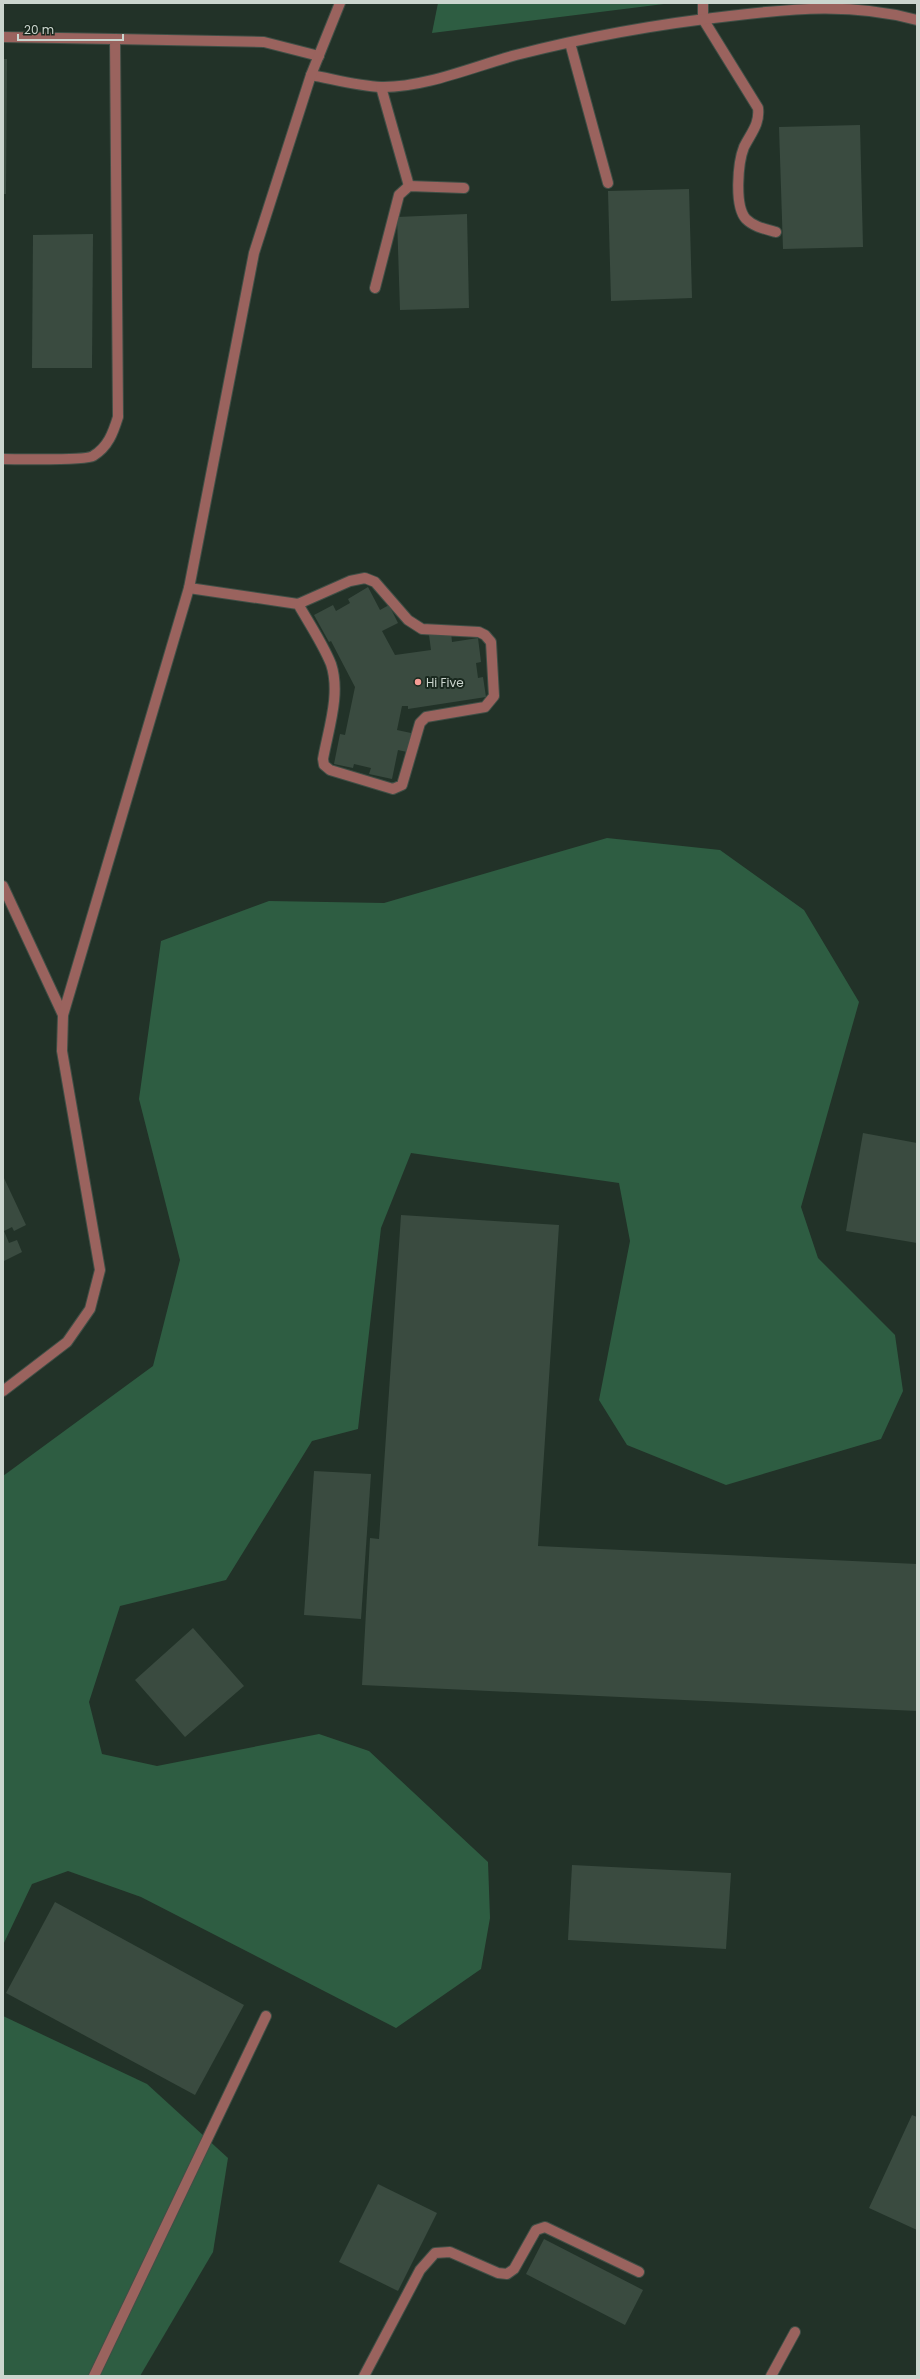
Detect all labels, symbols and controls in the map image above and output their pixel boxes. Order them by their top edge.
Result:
scale bar [18,16,123,42]
text: 20 m [24,21,54,38]
place label: Hi Five [426,674,464,691]
marker: Hi Five [413,677,423,687]

